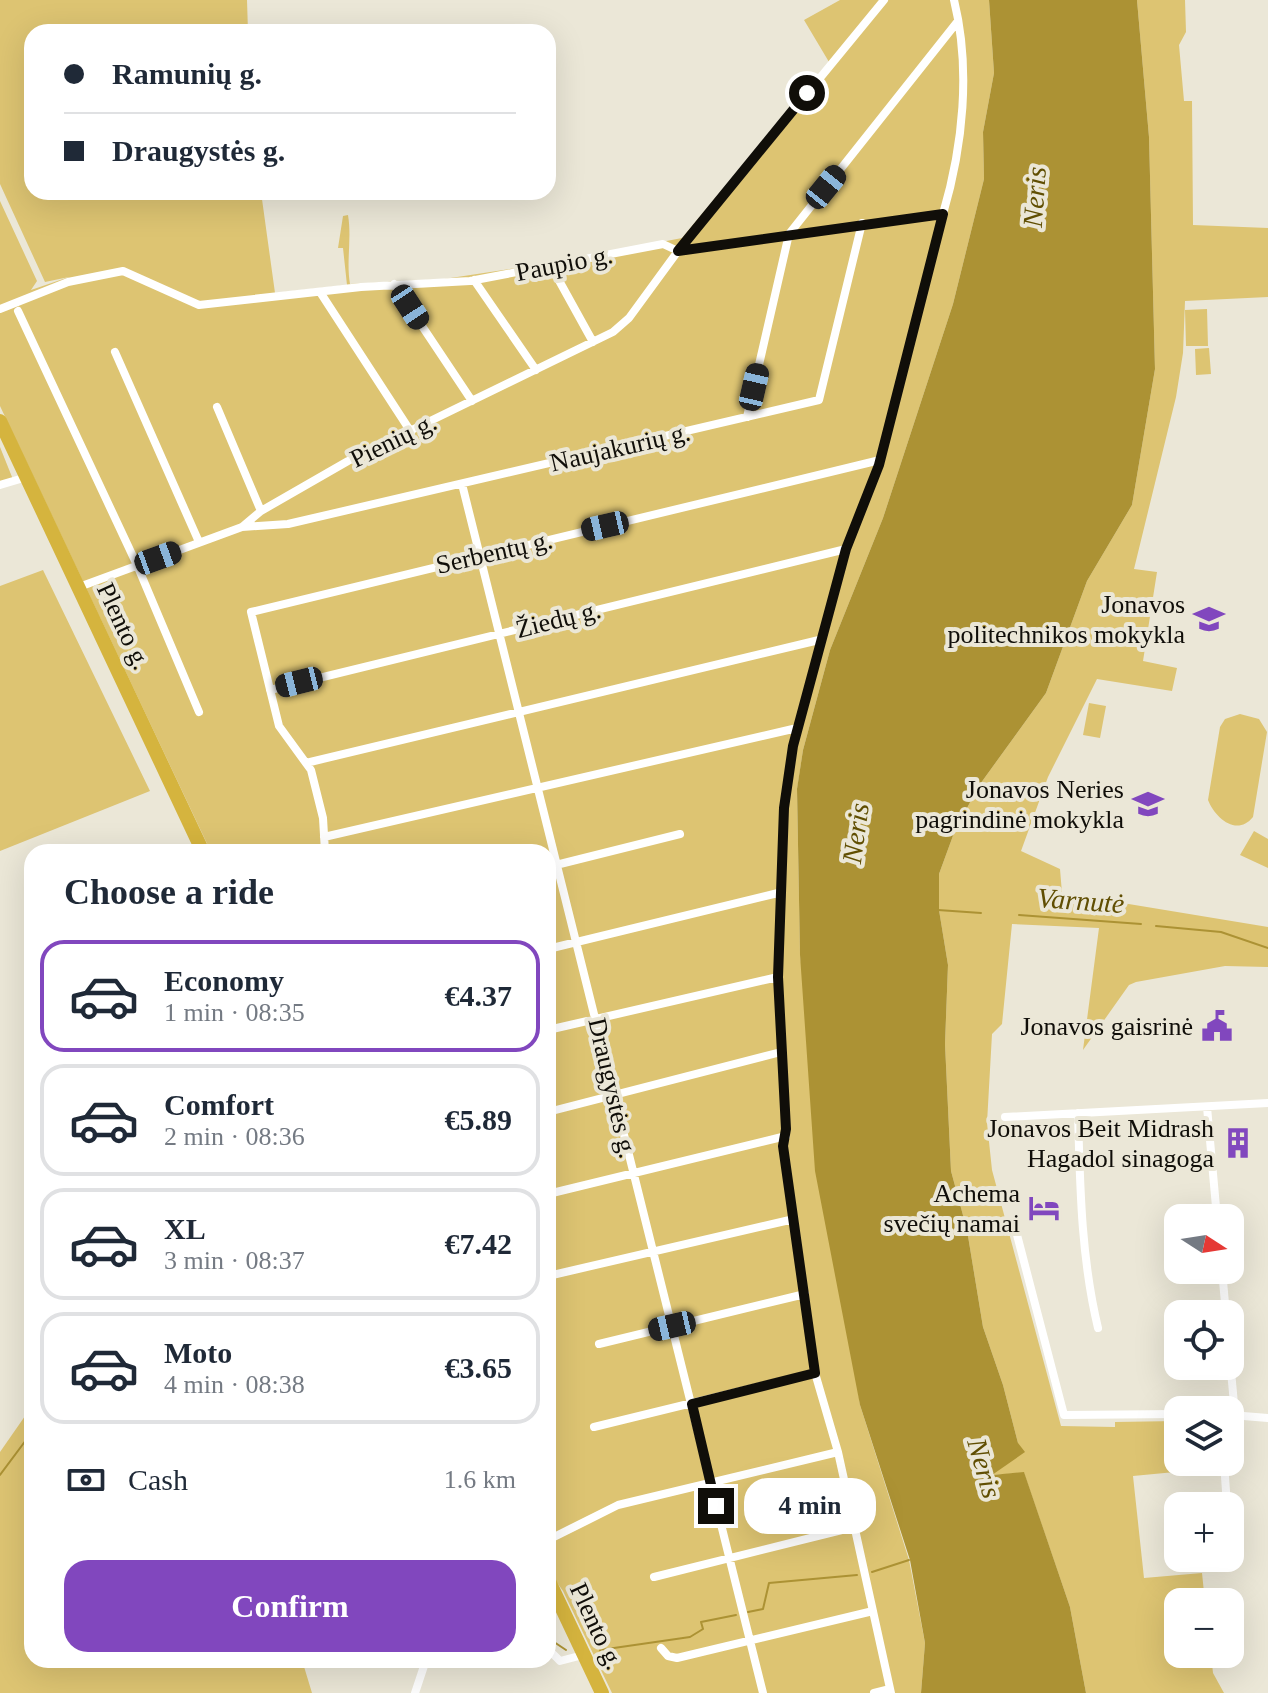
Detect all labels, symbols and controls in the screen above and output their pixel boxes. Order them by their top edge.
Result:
text: Ramunių g. [112,57,262,90]
route start [789,75,825,111]
text: Draugystės g. [112,134,285,167]
car [802,161,850,213]
water label: Neris [1017,166,1052,229]
street label: Paupio g. [513,240,615,287]
car [387,280,433,334]
car [737,361,771,413]
street label: Pienių g. [345,407,441,474]
street label: Naujakurių g. [547,417,693,478]
car [579,509,631,543]
street label: Serbentų g. [433,525,555,580]
car [131,539,185,577]
street label: Plento g. [91,578,156,674]
place label: Jonavos politechnikos mokykla [947,590,1185,649]
street label: Žiedų g. [513,595,604,644]
school or university icon: Jonavos politechnikos mokykla [1192,602,1226,636]
car [273,665,325,699]
place label: Jonavos Neries pagrindinė mokykla [915,775,1124,834]
school or university icon: Jonavos Neries pagrindinė mokykla [1131,787,1165,821]
water label: Neris [836,801,875,866]
text: Choose a ride [64,872,274,912]
water label: Varnutė [1036,882,1125,919]
icon: car [68,960,140,1032]
text: Economy [164,964,284,997]
text: €4.37 [445,979,512,1012]
text: 1 min · 08:35 [164,998,305,1027]
public building icon: Jonavos gaisrinė [1200,1009,1234,1043]
place label: Jonavos gaisrinė [1020,1012,1193,1041]
street label: Draugystės g. [582,1015,643,1161]
icon: car [68,1084,140,1156]
text: Comfort [164,1088,274,1121]
text: €5.89 [445,1103,512,1136]
place label: Jonavos Beit Midrash Hagadol sinagoga [987,1114,1214,1173]
text: 2 min · 08:36 [164,1122,305,1151]
building icon: Jonavos Beit Midrash Hagadol sinagoga [1221,1126,1255,1160]
place label: Achema svečių namai [884,1179,1020,1238]
hotel icon: Achema svečių namai [1027,1191,1061,1225]
north arrow [1164,1204,1244,1284]
map controls [1164,1204,1244,1668]
icon: car [68,1208,140,1280]
text: XL [164,1212,206,1245]
text: €7.42 [445,1227,512,1260]
text: 3 min · 08:37 [164,1246,305,1275]
button: locate [1164,1300,1244,1380]
car [646,1309,698,1343]
icon: car [68,1332,140,1404]
text: Moto [164,1336,232,1369]
text: €3.65 [445,1351,512,1384]
text: 4 min · 08:38 [164,1370,305,1399]
button: layers [1164,1396,1244,1476]
water label: Neris [961,1434,1008,1502]
icon: cash [64,1458,108,1502]
text: Cash [128,1463,188,1496]
text: 1.6 km [444,1465,516,1494]
callout: 4 min [744,1478,876,1534]
route end [698,1488,734,1524]
text: 4 min [779,1491,841,1520]
button: + [1164,1492,1244,1572]
button: Confirm [64,1560,516,1652]
street label: Plento g. [564,1578,629,1674]
button: − [1164,1588,1244,1668]

